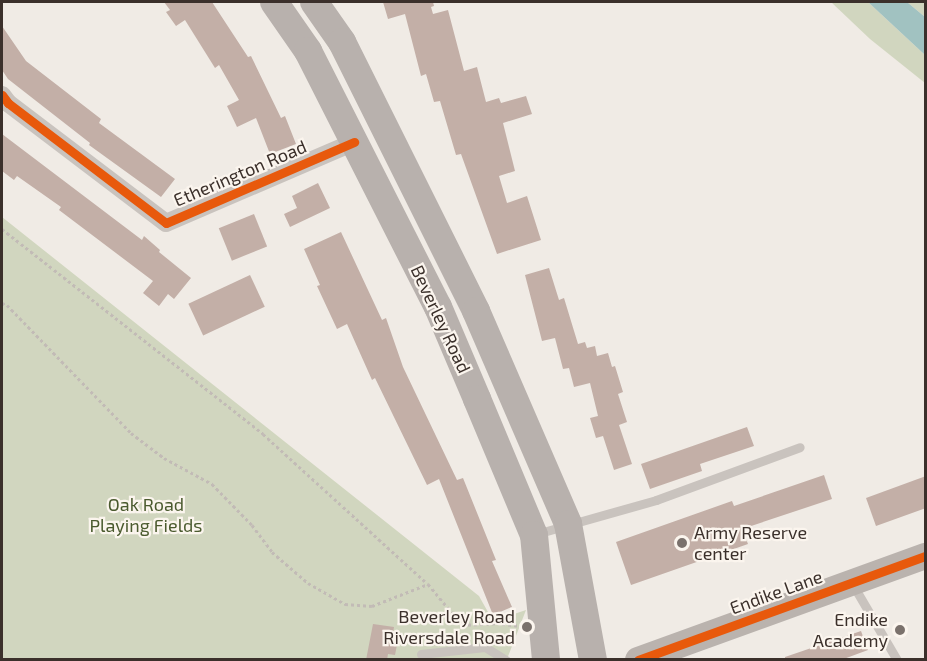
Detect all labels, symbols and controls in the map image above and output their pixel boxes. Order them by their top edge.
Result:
street label: Etherington Road [170,135,310,211]
street label: Beverley Road [406,261,476,377]
park label: Oak Road Playing Fields [90,494,202,536]
place label: Army Reserve center [694,522,808,564]
marker: Army Reserve center [675,536,689,550]
street label: Endike Lane [727,565,825,619]
place label: Beverley Road Riversdale Road [383,606,515,648]
place label: Endike Academy [813,609,888,652]
marker: Beverley Road Riversdale Road [520,620,534,634]
marker: Endike Academy [893,623,907,637]

